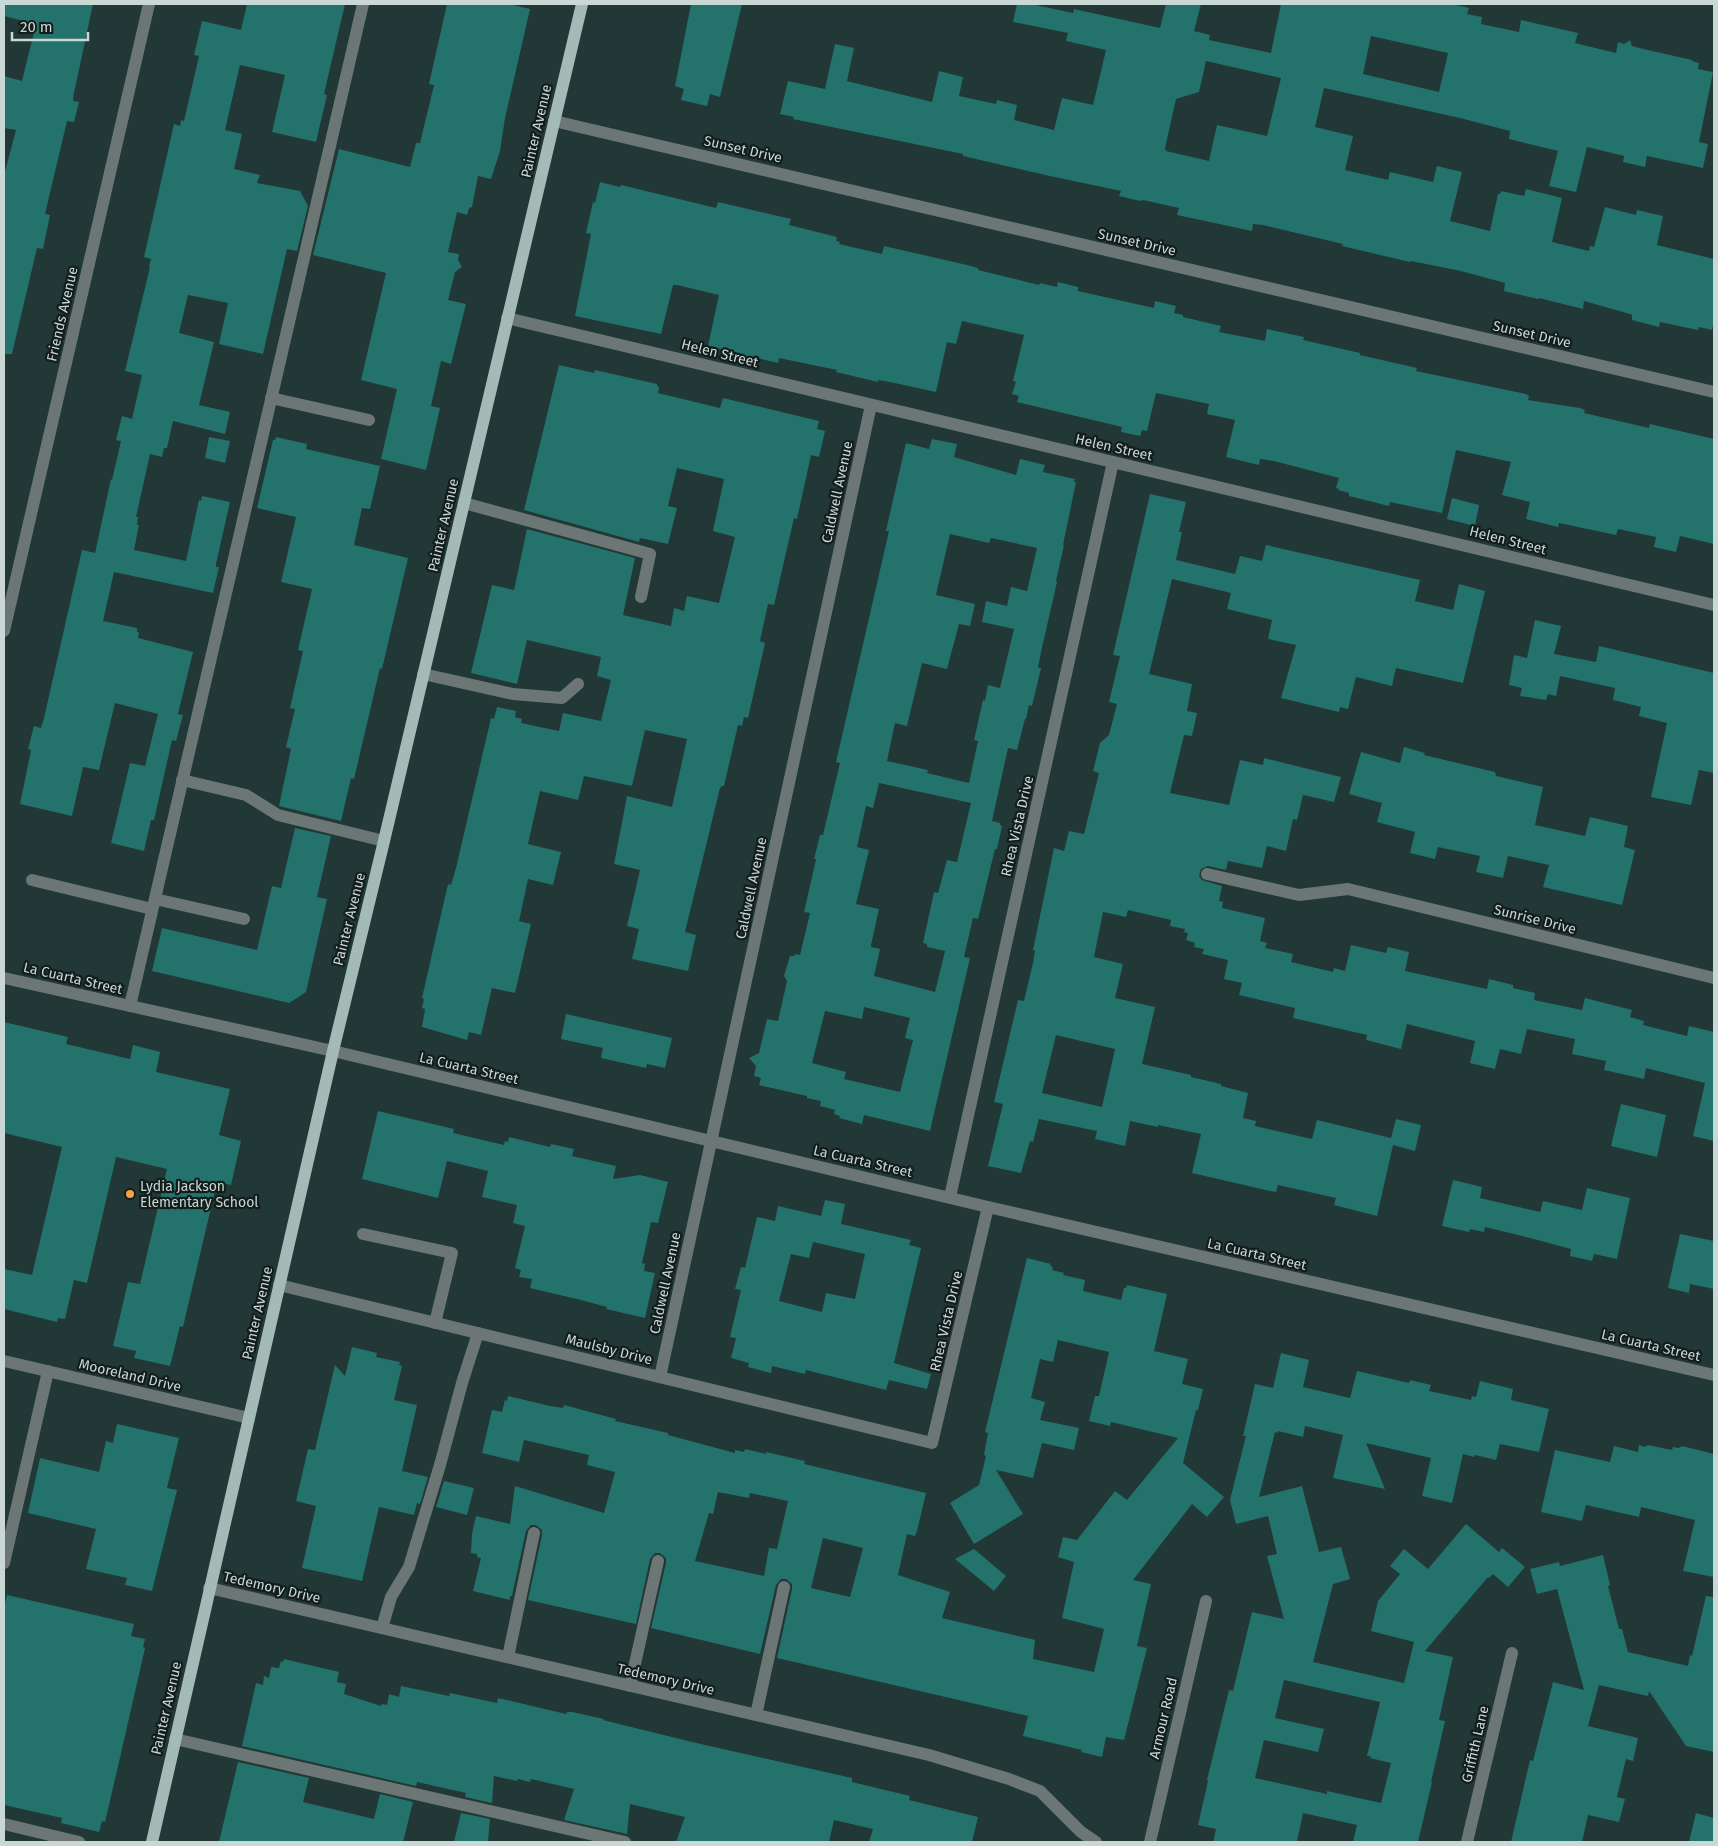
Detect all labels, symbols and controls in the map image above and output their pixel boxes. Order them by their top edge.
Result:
scale bar [12,10,89,42]
text: 20 m [20,18,53,36]
street label: Painter Avenue [517,83,555,179]
street label: Sunset Drive [702,132,784,167]
street label: Sunset Drive [1096,225,1178,260]
street label: Friends Avenue [43,265,82,363]
street label: Sunset Drive [1491,317,1573,352]
street label: Helen Street [680,336,761,371]
street label: Helen Street [1074,430,1155,465]
street label: Caldwell Avenue [818,440,857,545]
street label: Painter Avenue [424,477,462,573]
street label: Helen Street [1468,523,1549,558]
street label: Rhea Vista Drive [998,774,1037,878]
street label: Caldwell Avenue [732,836,771,941]
street label: Painter Avenue [330,871,369,967]
street label: Sunrise Drive [1492,901,1578,938]
street label: La Cuarta Street [22,959,125,998]
street label: La Cuarta Street [418,1049,521,1088]
street label: La Cuarta Street [812,1142,915,1181]
place label: Lydia Jackson Elementary School [140,1178,258,1211]
marker: Lydia Jackson Elementary School [124,1188,136,1200]
street label: Caldwell Avenue [646,1231,685,1336]
street label: La Cuarta Street [1206,1235,1309,1274]
street label: Painter Avenue [238,1265,276,1361]
street label: Rhea Vista Drive [927,1269,966,1373]
street label: La Cuarta Street [1600,1326,1703,1365]
street label: Maulsby Drive [564,1330,654,1368]
street label: Mooreland Drive [77,1355,183,1396]
street label: Tedemory Drive [222,1568,322,1607]
street label: Painter Avenue [147,1660,185,1756]
street label: Tedemory Drive [616,1660,716,1699]
street label: Armour Road [1146,1676,1181,1761]
street label: Griffith Lane [1458,1704,1493,1784]

